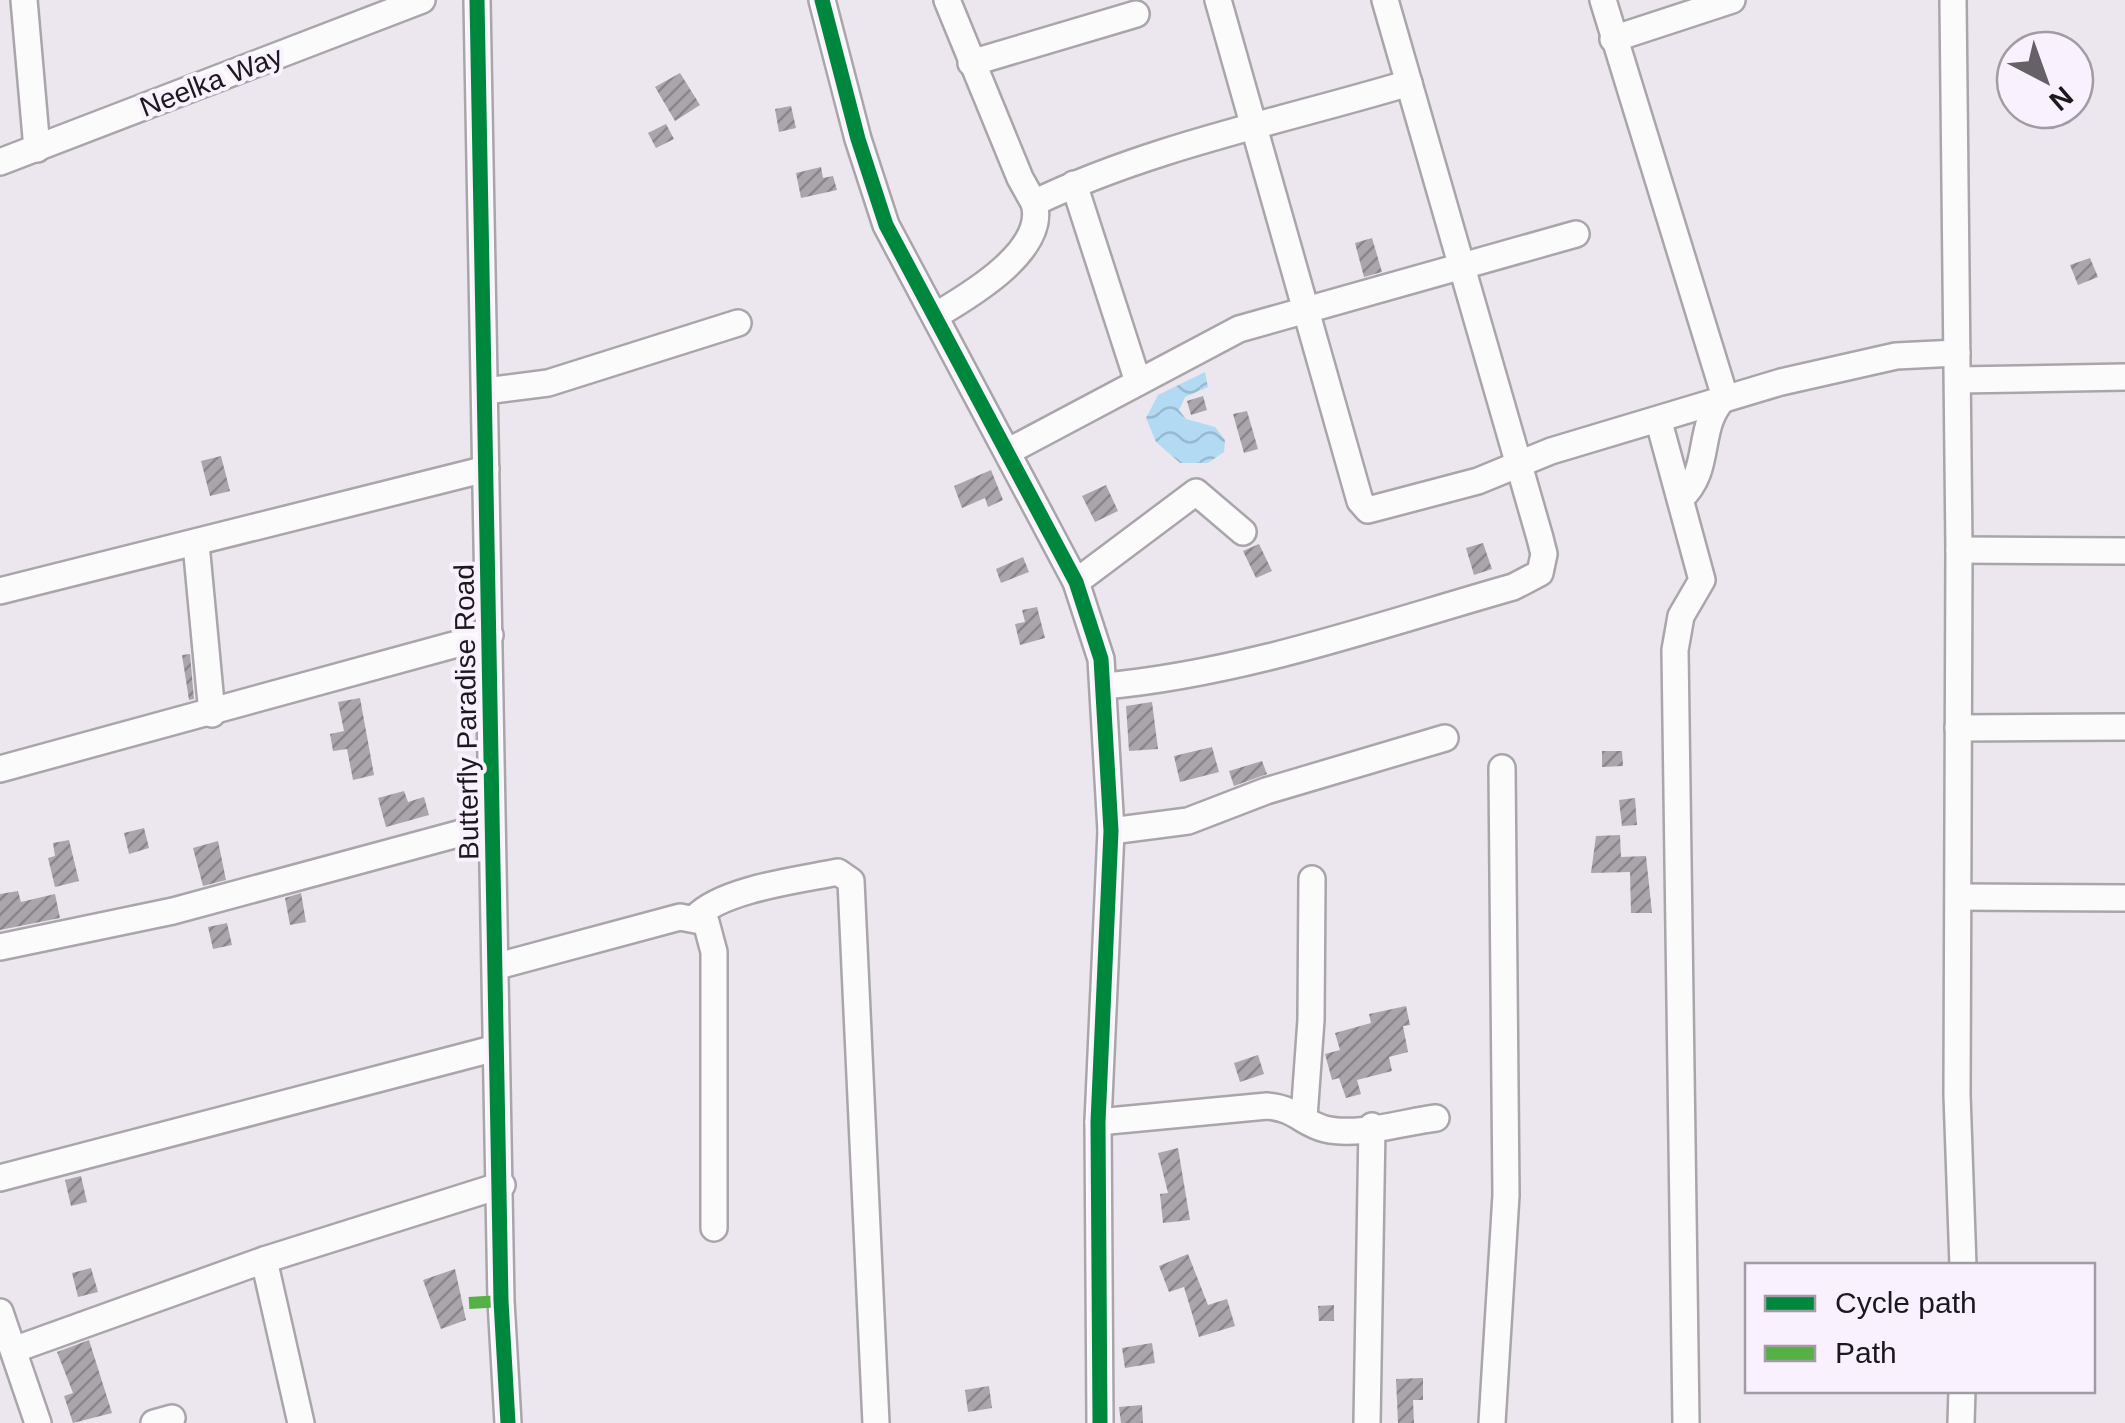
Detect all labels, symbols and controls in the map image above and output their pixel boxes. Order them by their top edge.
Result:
north arrow [1995,30,2095,130]
street label: Neelka Way [136,40,287,123]
text: N [2043,80,2079,117]
street label: Butterfly Paradise Road [448,564,485,860]
legend [1745,1263,2095,1393]
text: Cycle path [1835,1286,1977,1319]
text: Path [1835,1336,1897,1369]

